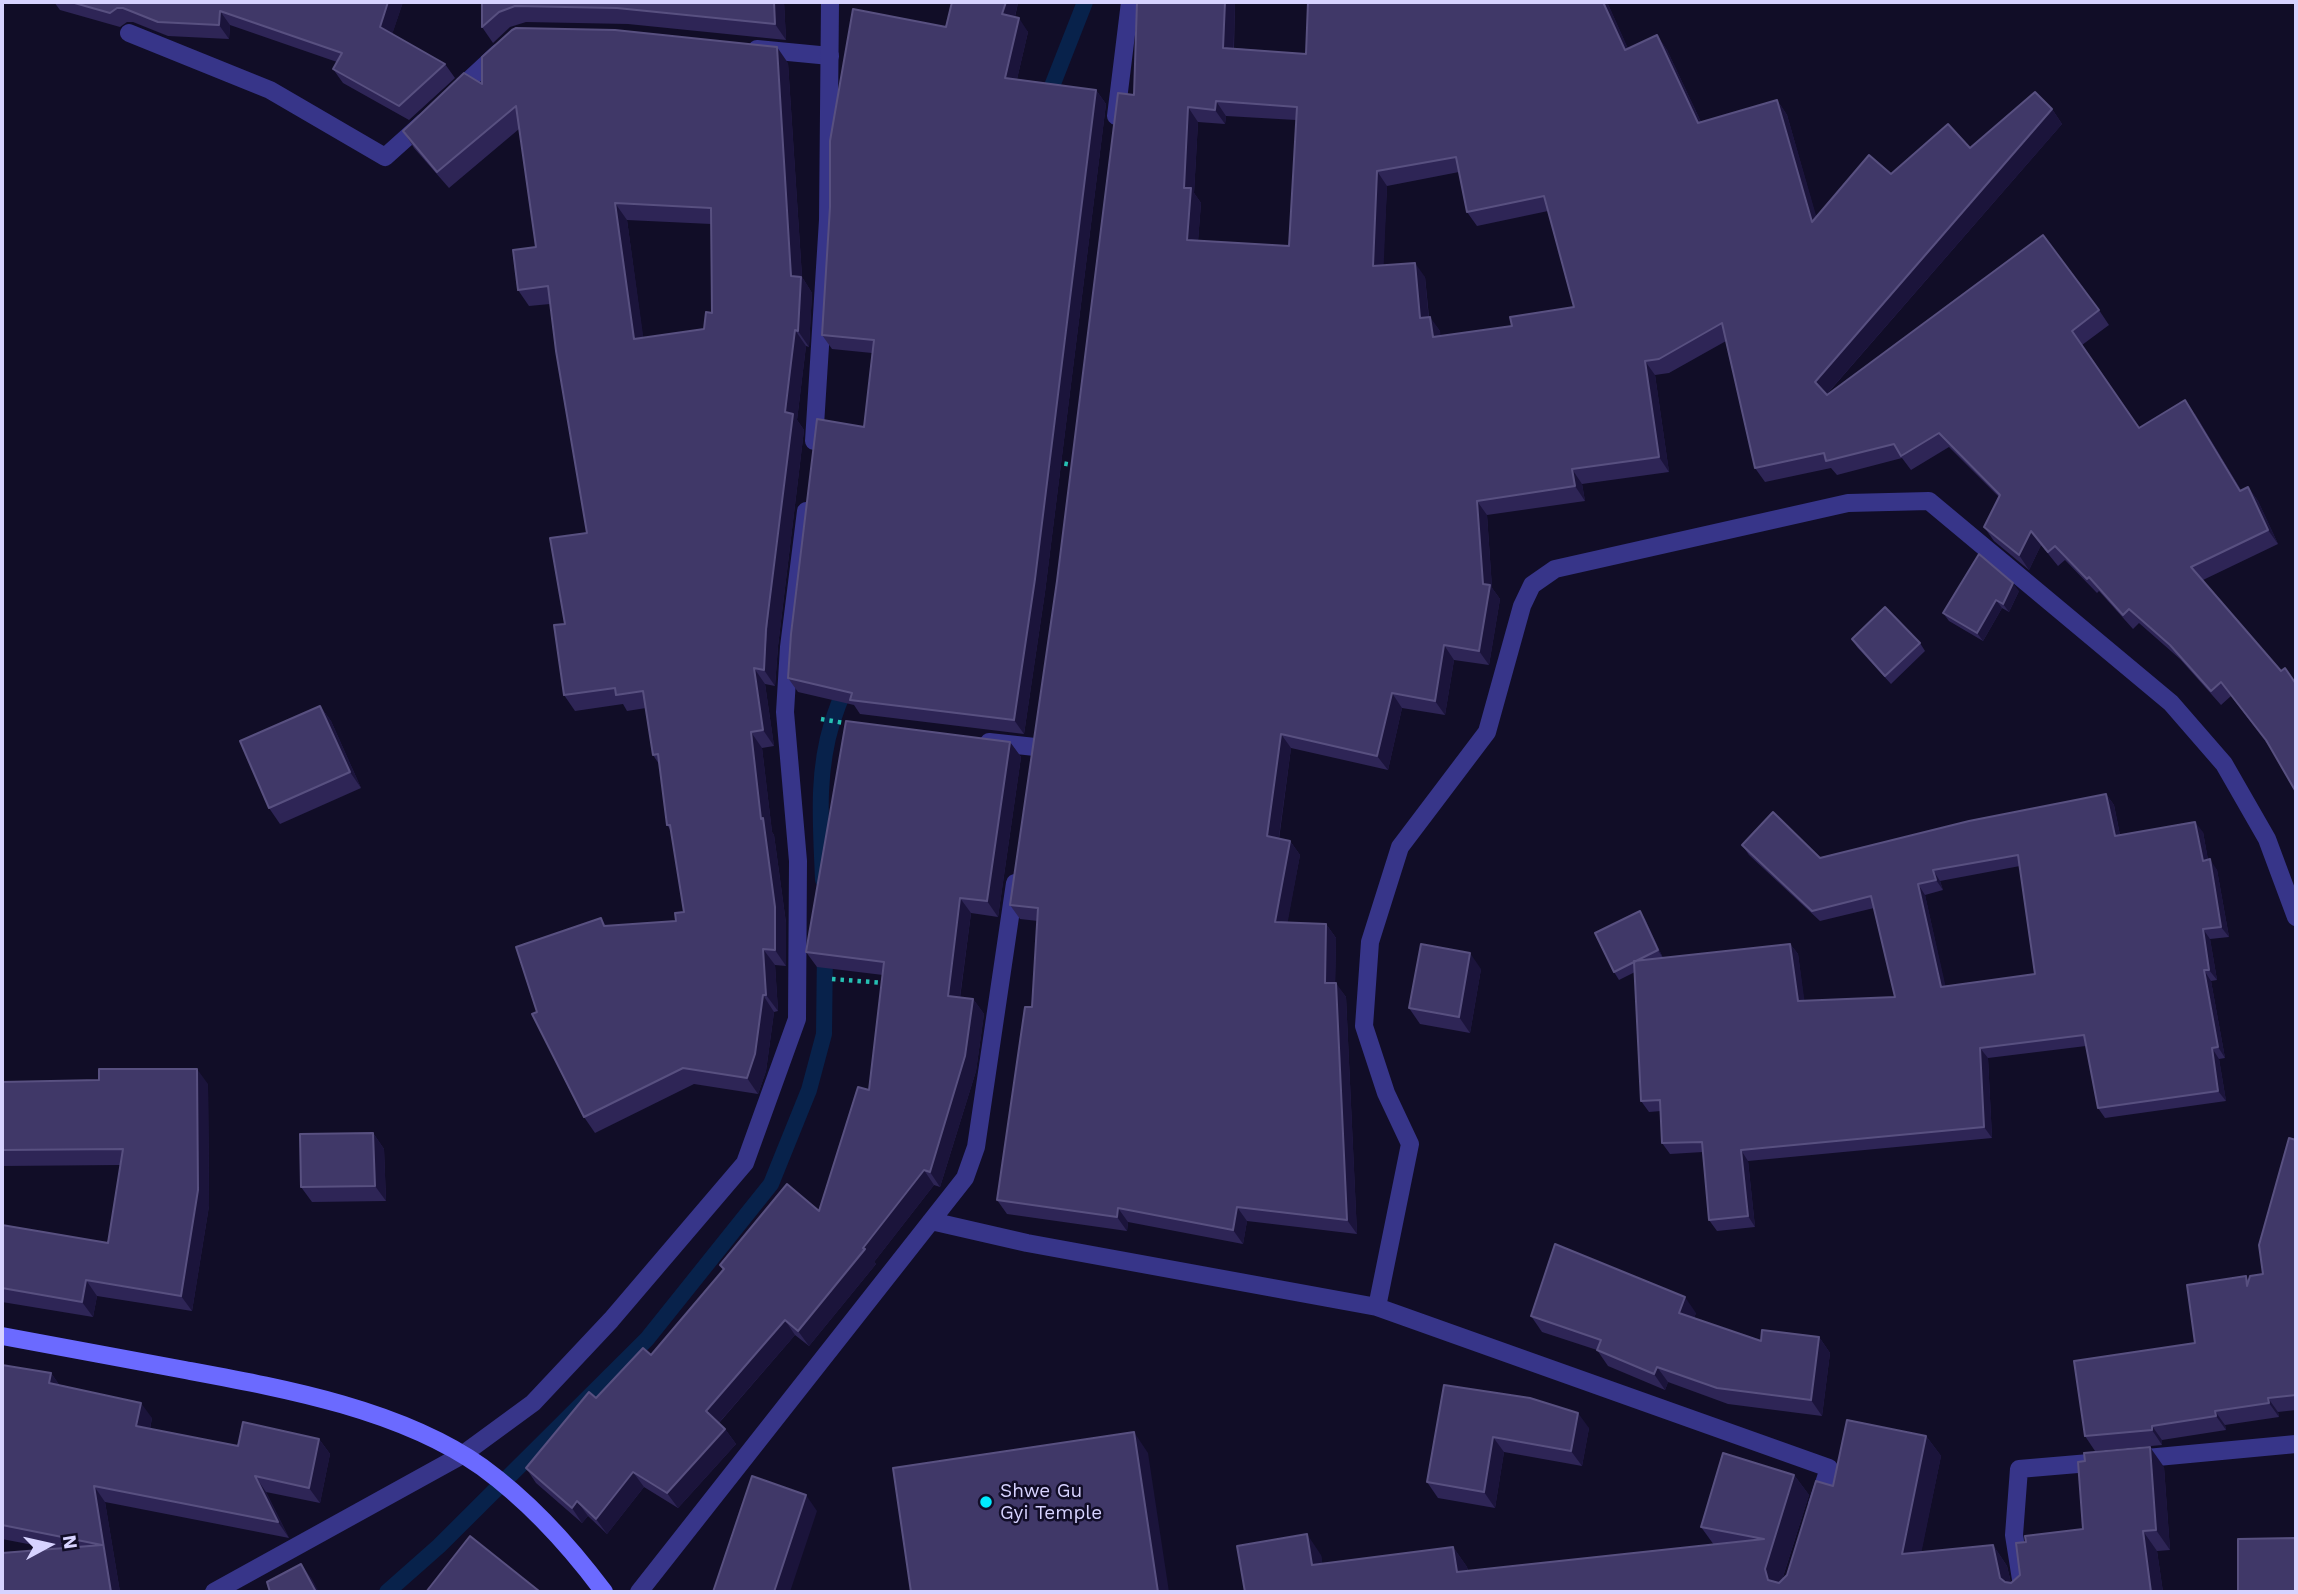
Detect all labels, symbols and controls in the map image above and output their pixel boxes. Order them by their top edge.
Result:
place label: Shwe Gu Gyi Temple [1000,1480,1102,1524]
marker: Shwe Gu Gyi Temple [978,1494,994,1510]
north arrow [14,1510,84,1580]
text: N [58,1533,83,1551]

